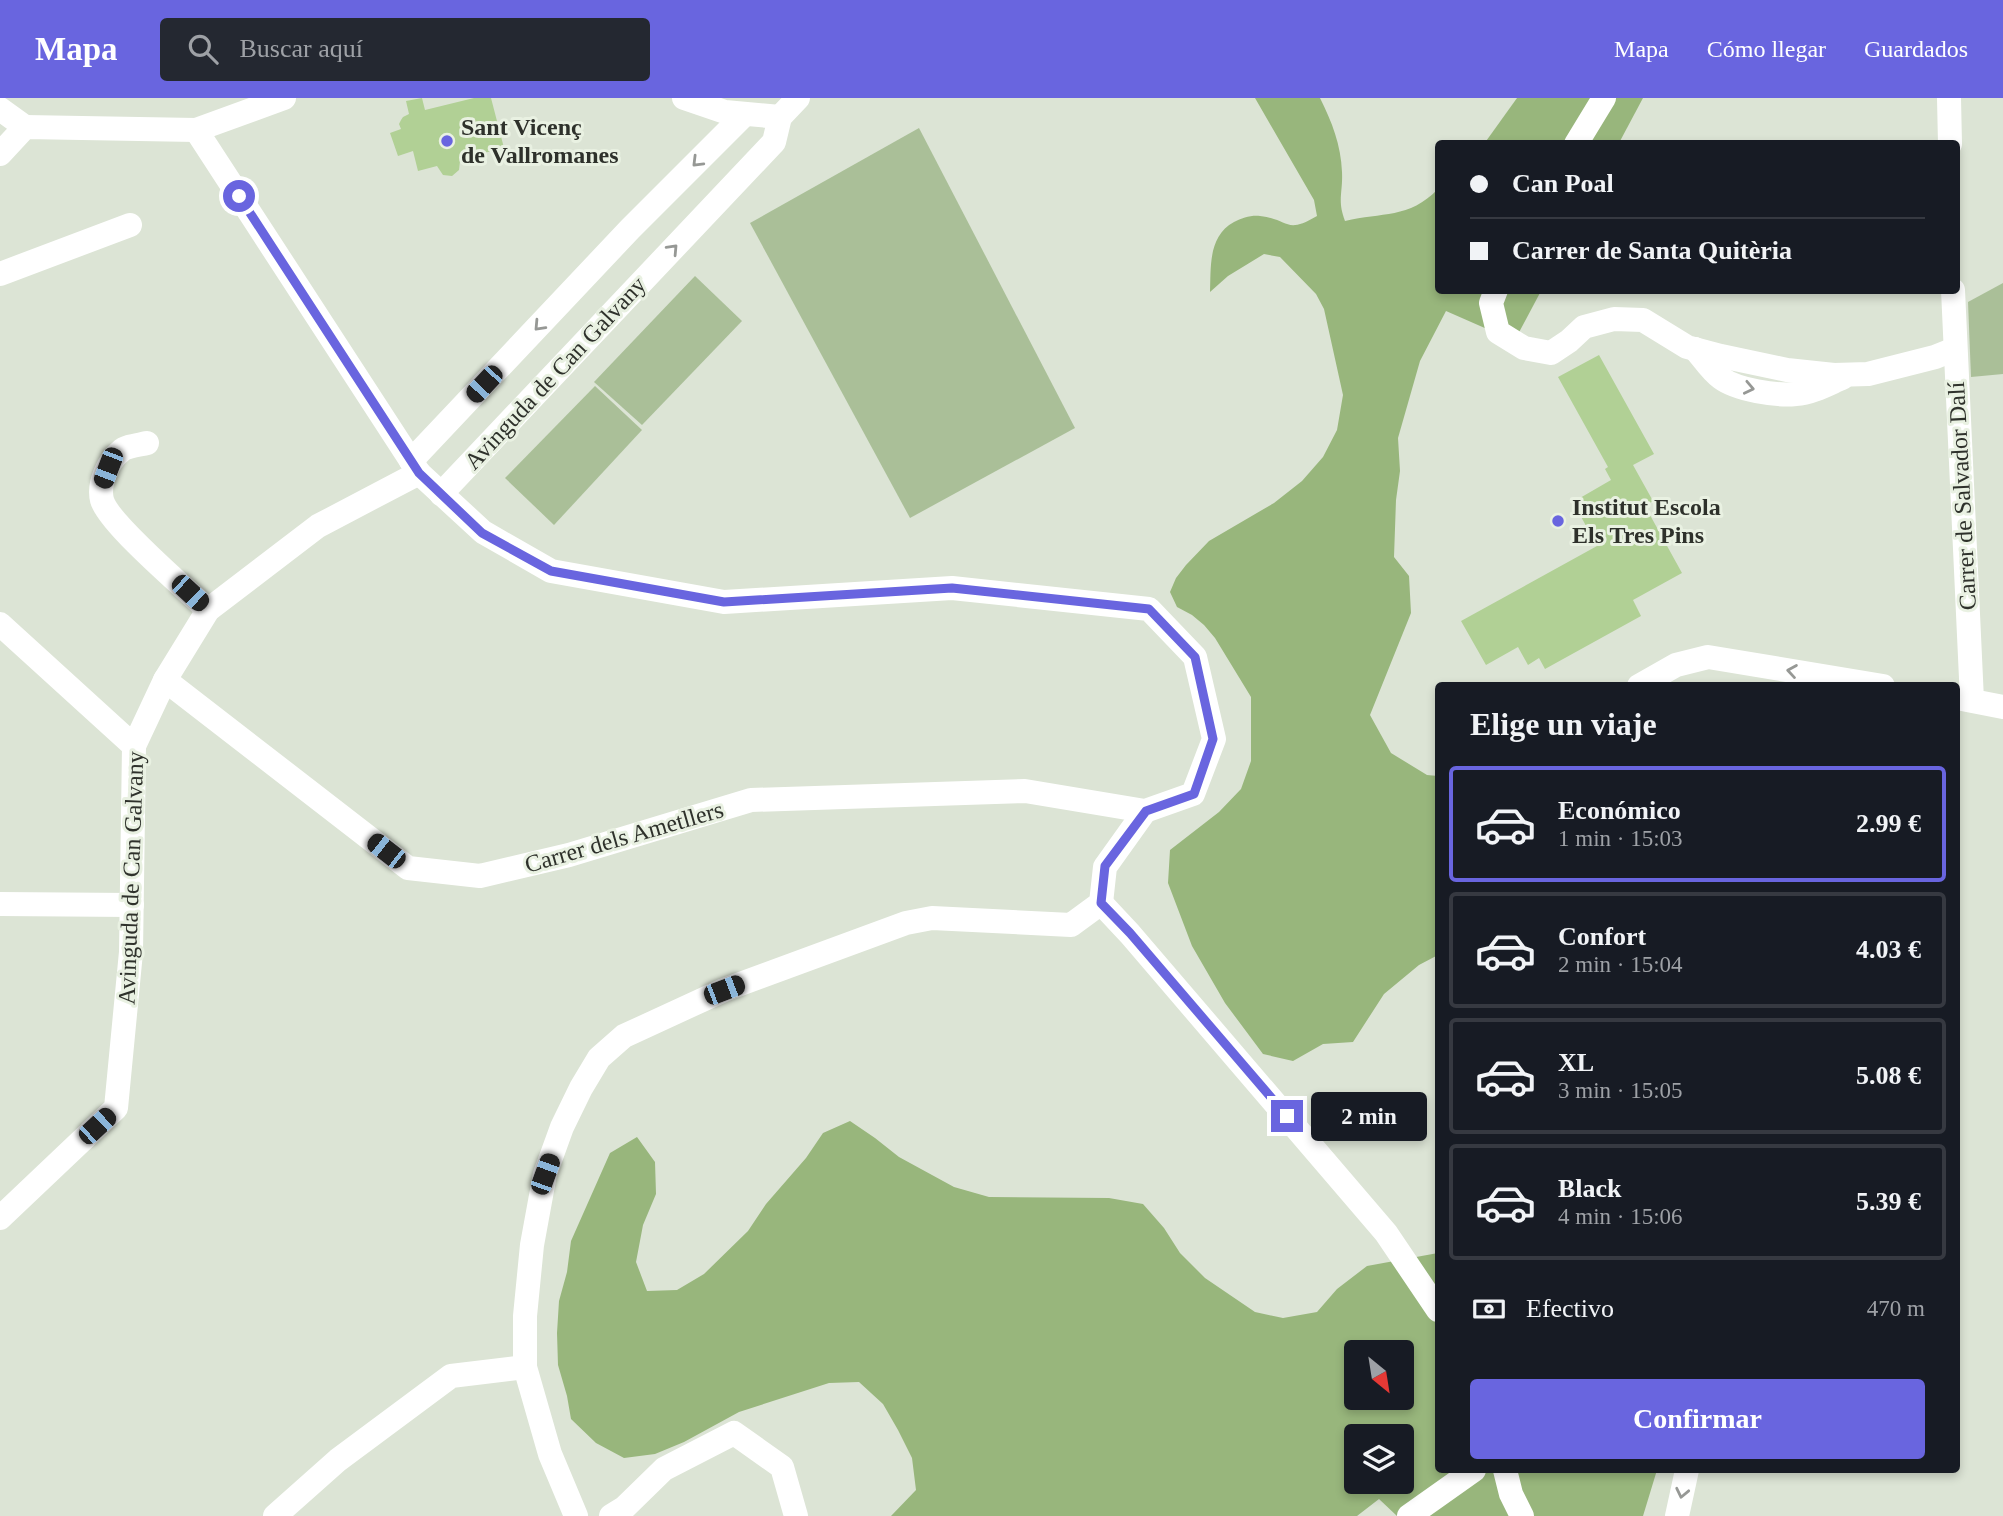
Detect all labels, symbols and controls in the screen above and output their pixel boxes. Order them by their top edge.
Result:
search box [160,18,650,81]
icon: search [184,30,222,68]
text: Mapa [35,31,118,67]
text: Buscar aquí [240,34,363,63]
text: Mapa [1614,36,1669,62]
text: Cómo llegar [1707,36,1826,62]
text: Guardados [1864,36,1968,62]
place label: Sant Vicenç de Vallromanes [461,114,619,168]
marker: Sant Vicenç de Vallromanes [439,133,455,149]
one-way arrow [692,153,705,166]
text: Can Poal [1512,169,1614,198]
route start [223,180,255,212]
text: Carrer de Santa Quitèria [1512,236,1792,265]
one-way arrow [665,244,678,257]
street label: Avinguda de Can Galvany [459,271,651,475]
one-way arrow [534,318,547,331]
car [462,361,507,407]
one-way arrow [1743,380,1755,395]
street label: Carrer de Salvador Dalí [1943,381,1981,611]
car [91,445,126,491]
place label: Institut Escola Els Tres Pins [1572,494,1721,548]
marker: Institut Escola Els Tres Pins [1550,513,1566,529]
car [168,571,213,615]
one-way arrow [1786,664,1798,679]
text: Elige un viaje [1470,706,1657,742]
street label: Avinguda de Can Galvany [114,751,148,1005]
icon: car [1474,793,1537,856]
street label: Carrer dels Ametllers [522,796,726,878]
text: Económico [1558,796,1681,825]
text: 2.99 € [1856,809,1921,838]
text: 1 min · 15:03 [1558,826,1683,851]
car [363,830,410,872]
icon: car [1474,919,1537,982]
text: Confort [1558,922,1646,951]
text: 4.03 € [1856,935,1921,964]
text: 2 min · 15:04 [1558,952,1683,977]
car [701,973,748,1007]
icon: car [1474,1045,1537,1108]
text: XL [1558,1048,1594,1077]
text: 5.08 € [1856,1061,1921,1090]
text: 3 min · 15:05 [1558,1078,1683,1103]
callout: 2 min [1312,1091,1427,1140]
route end [1271,1100,1303,1132]
car [75,1104,120,1148]
text: 2 min [1341,1104,1397,1129]
car [528,1151,563,1197]
icon: car [1474,1171,1537,1234]
text: Black [1558,1174,1622,1203]
text: 5.39 € [1856,1187,1921,1216]
text: 4 min · 15:06 [1558,1204,1683,1229]
icon: cash [1470,1290,1508,1328]
text: Efectivo [1526,1294,1614,1323]
text: 470 m [1867,1296,1925,1321]
north arrow [1344,1340,1414,1410]
map controls [1344,1340,1414,1494]
button: Confirmar [1470,1379,1925,1459]
button: layers [1344,1424,1414,1494]
one-way arrow [1675,1487,1690,1499]

